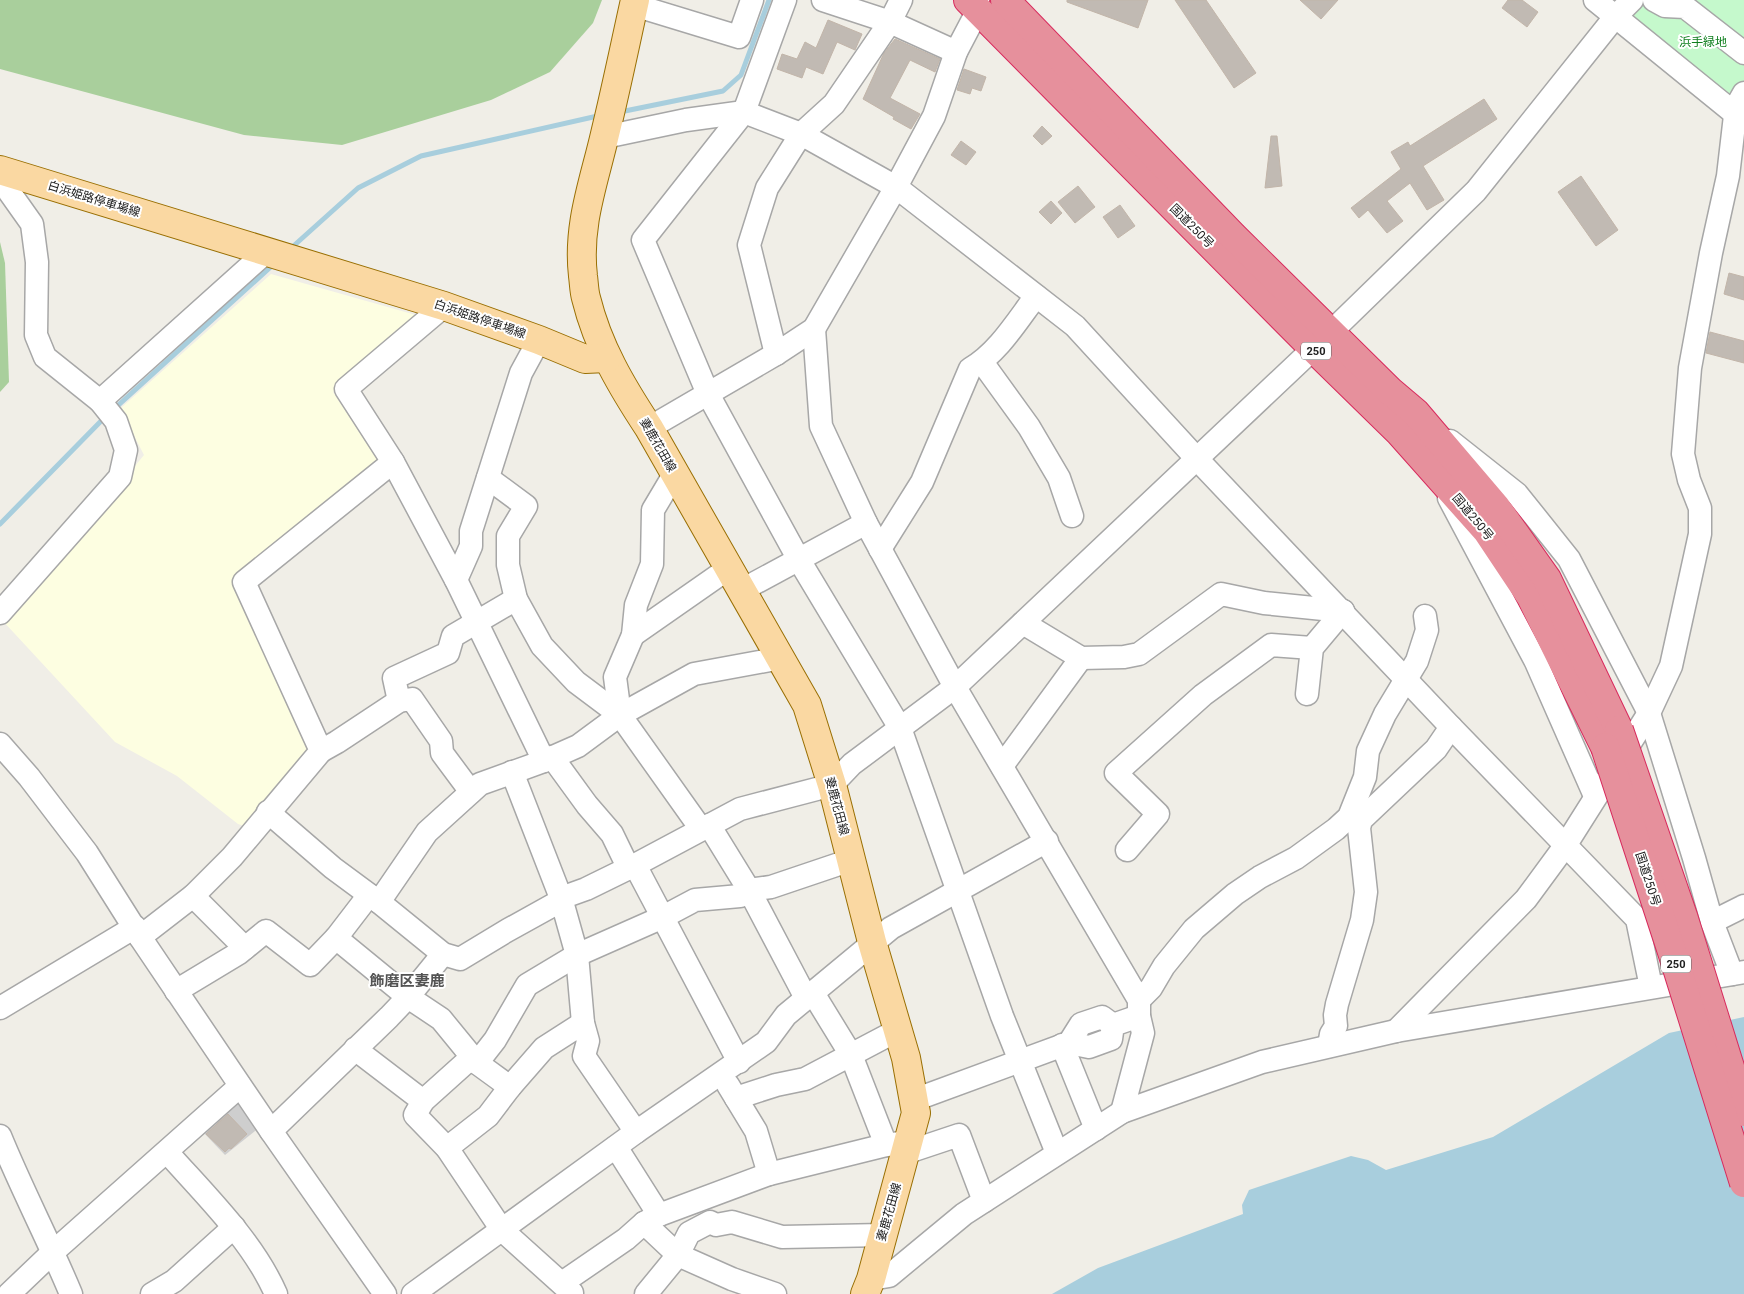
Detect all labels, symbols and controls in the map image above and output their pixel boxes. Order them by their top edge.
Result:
park label: 浜手緑地 [1679,35,1727,49]
street label: 白浜姫路停車場線 [46,178,142,220]
street label: 国道250号 [1167,201,1217,251]
street label: 白浜姫路停車場線 [432,297,528,341]
road number: 250 [1301,342,1331,360]
street label: 妻鹿花田線 [637,416,679,474]
street label: 国道250号 [1450,491,1496,543]
street label: 妻鹿花田線 [822,775,852,837]
street label: 国道250号 [1633,850,1663,908]
road number: 250 [1661,956,1691,972]
district label: 飾磨区妻鹿 [369,972,445,990]
street label: 妻鹿花田線 [874,1181,904,1243]

